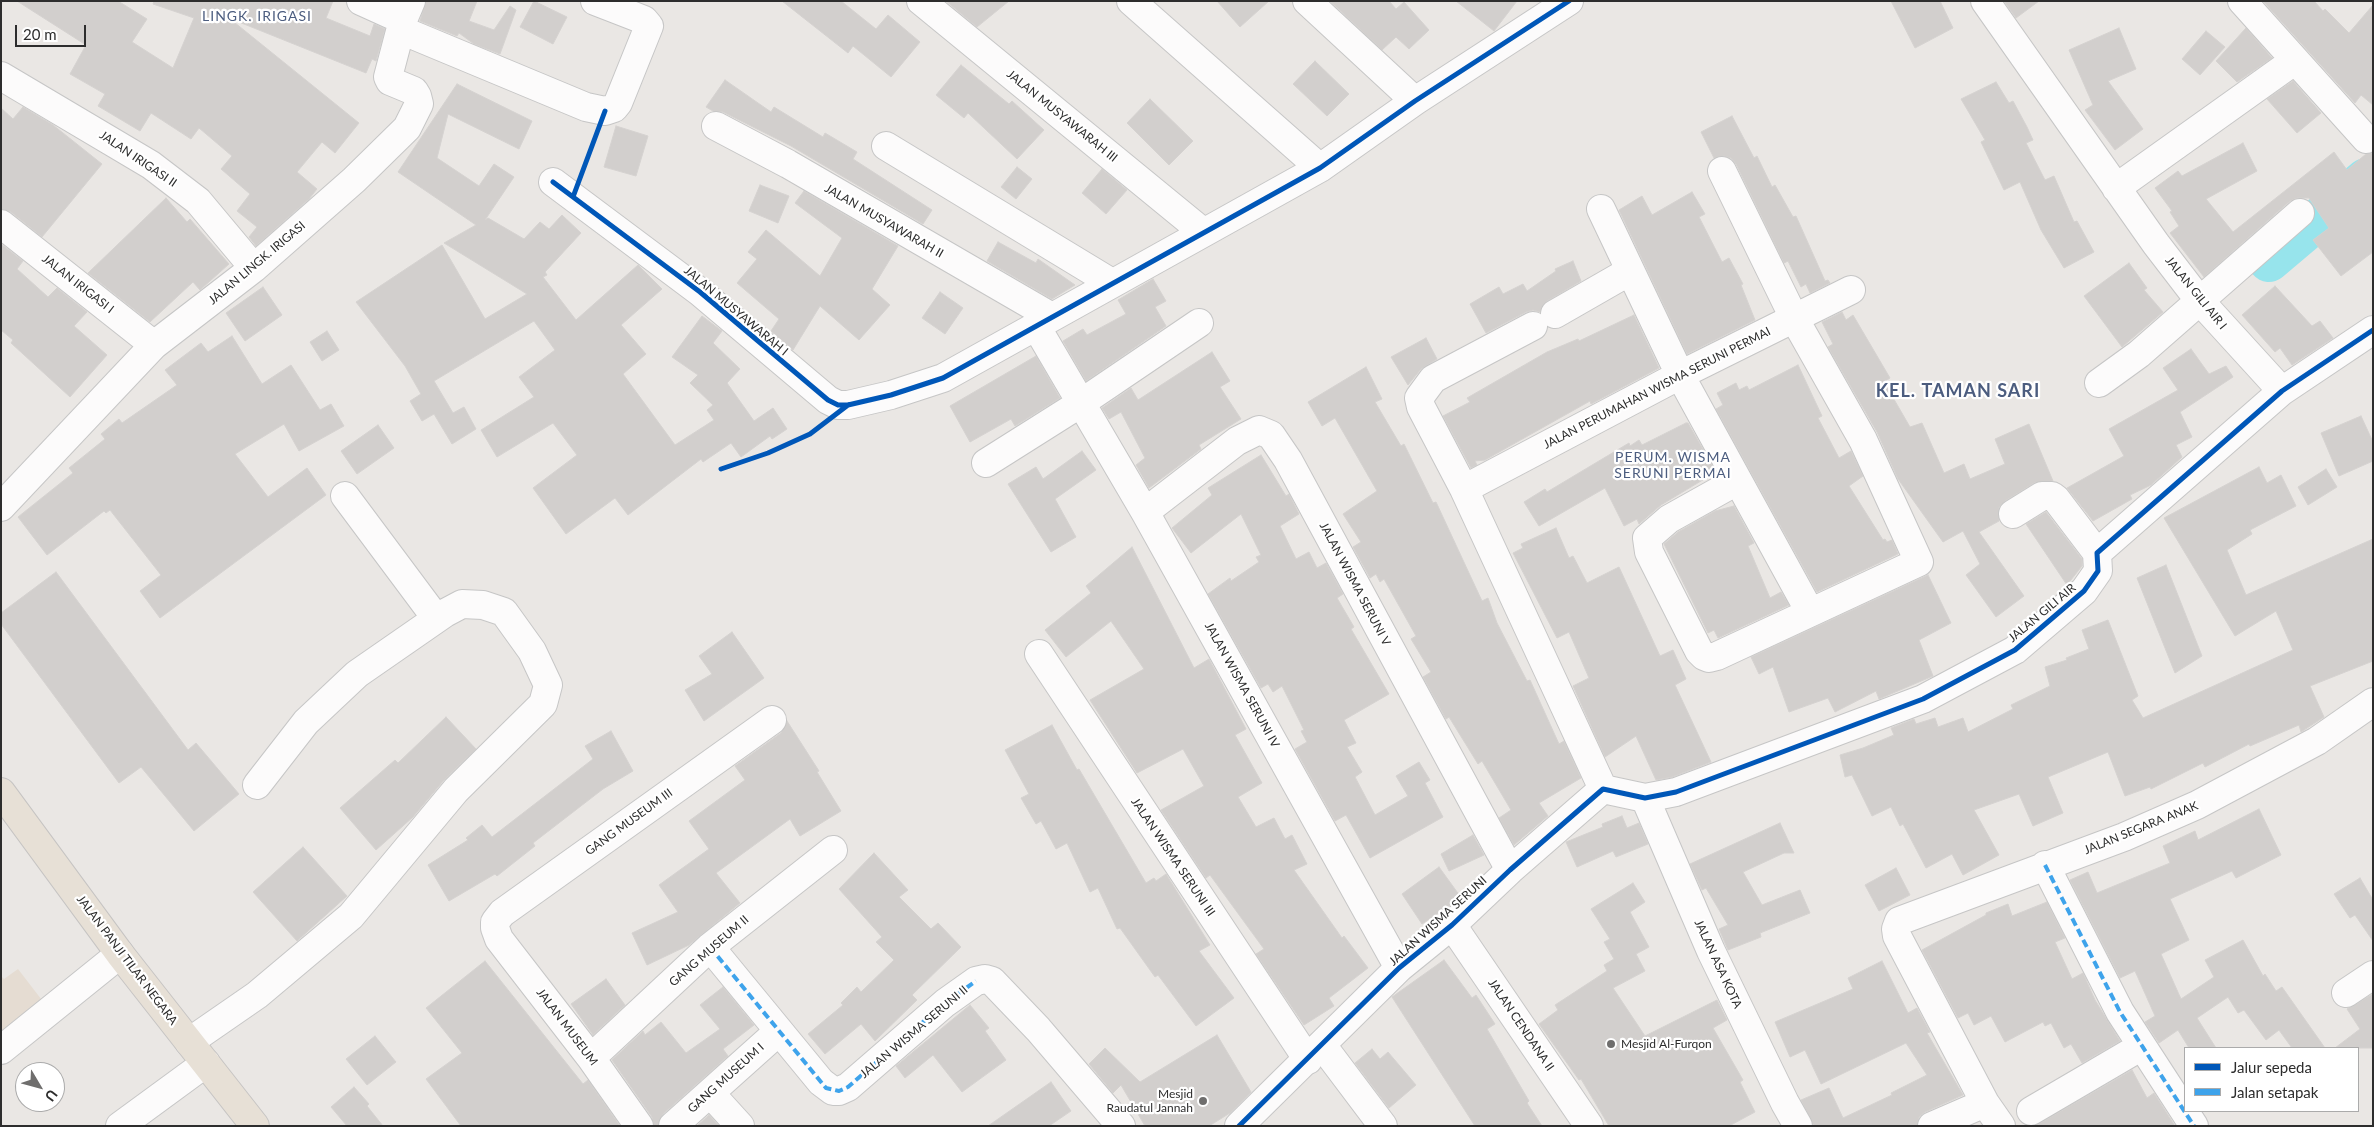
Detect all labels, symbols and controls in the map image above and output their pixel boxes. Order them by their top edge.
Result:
district label: LINGK. IRIGASI [200,8,314,24]
scale bar [18,15,89,47]
text: 20 m [23,25,57,43]
street label: JALAN MUSYAWARAH III [1004,67,1120,165]
street label: JALAN IRIGASI II [97,128,179,190]
street label: JALAN MUSYAWARAH II [822,181,946,261]
street label: JALAN LINGK. IRIGASI [206,218,308,308]
street label: JALAN IRIGASI I [39,252,117,316]
street label: JALAN GILI AIR I [2162,254,2230,332]
street label: JALAN MUSYAWARAH I [681,263,791,359]
street label: JALAN PERUMAHAN WISMA SERUNI PERMAI [1541,324,1773,452]
district label: KEL. TAMAN SARI [1874,380,2042,402]
district label: PERUM. WISMA SERUNI PERMAI [1613,449,1733,482]
street label: JALAN WISMA SERUNI V [1316,520,1394,648]
street label: JALAN GILI AIR [2005,581,2079,645]
street label: JALAN WISMA SERUNI IV [1202,620,1282,750]
street label: GANG MUSEUM III [583,786,675,858]
street label: JALAN WISMA SERUNI III [1128,795,1218,919]
street label: JALAN SEGARA ANAK [2082,799,2200,857]
street label: JALAN WISMA SERUNI [1386,873,1490,969]
street label: JALAN PANJI TILAR NEGARA [74,892,180,1028]
street label: GANG MUSEUM II [666,912,752,990]
street label: JALAN ASA KOTA [1691,917,1745,1011]
street label: JALAN CENDANA II [1485,976,1557,1074]
street label: JALAN WISMA SERUNI II [857,983,971,1081]
street label: JALAN MUSEUM [533,986,601,1068]
place label: Mesjid Al-Furqon [1621,1037,1712,1051]
marker: Mesjid Al-Furqon [1605,1038,1617,1050]
street label: GANG MUSEUM I [685,1040,767,1116]
legend [2184,1047,2359,1112]
text: Jalur sepeda [2231,1058,2312,1076]
north arrow [15,1062,65,1112]
text: Jalan setapak [2231,1083,2318,1101]
text: U [42,1086,61,1105]
place label: Mesjid Raudatul Jannah [1107,1087,1193,1115]
marker: Mesjid Raudatul Jannah [1197,1095,1209,1107]

